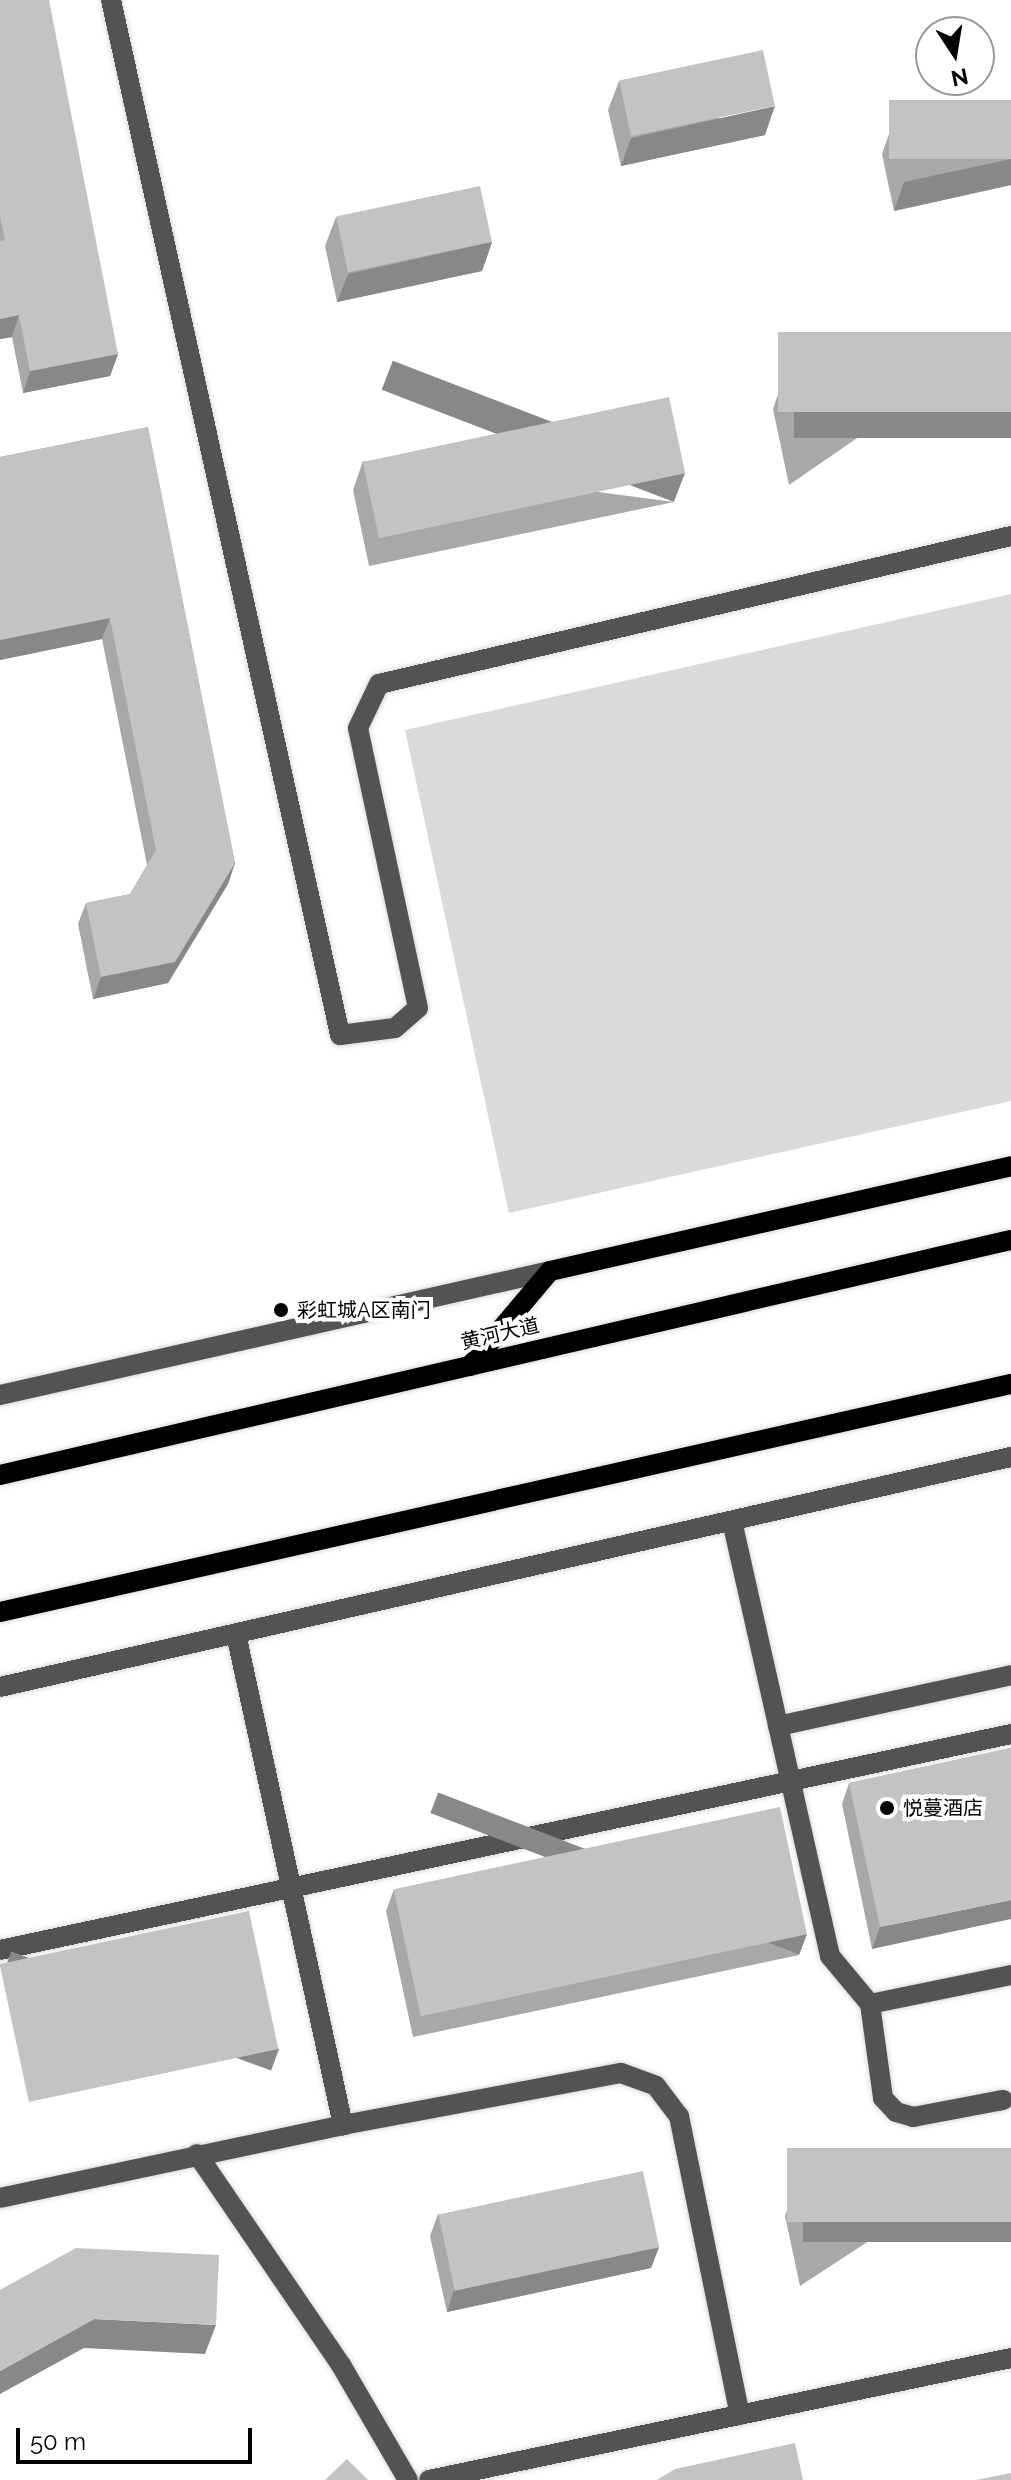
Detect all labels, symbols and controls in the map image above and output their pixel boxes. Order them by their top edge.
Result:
north arrow [915,16,995,96]
text: N [949,63,970,92]
place label: 彩虹城A区南门 [297,1298,431,1322]
marker: 彩虹城A区南门 [272,1301,290,1319]
street label: 黄河大道 [458,1313,542,1355]
place label: 悦蔓酒店 [903,1796,983,1820]
marker: 悦蔓酒店 [878,1799,896,1817]
scale bar [20,2412,256,2462]
text: 50 m [30,2427,86,2456]

